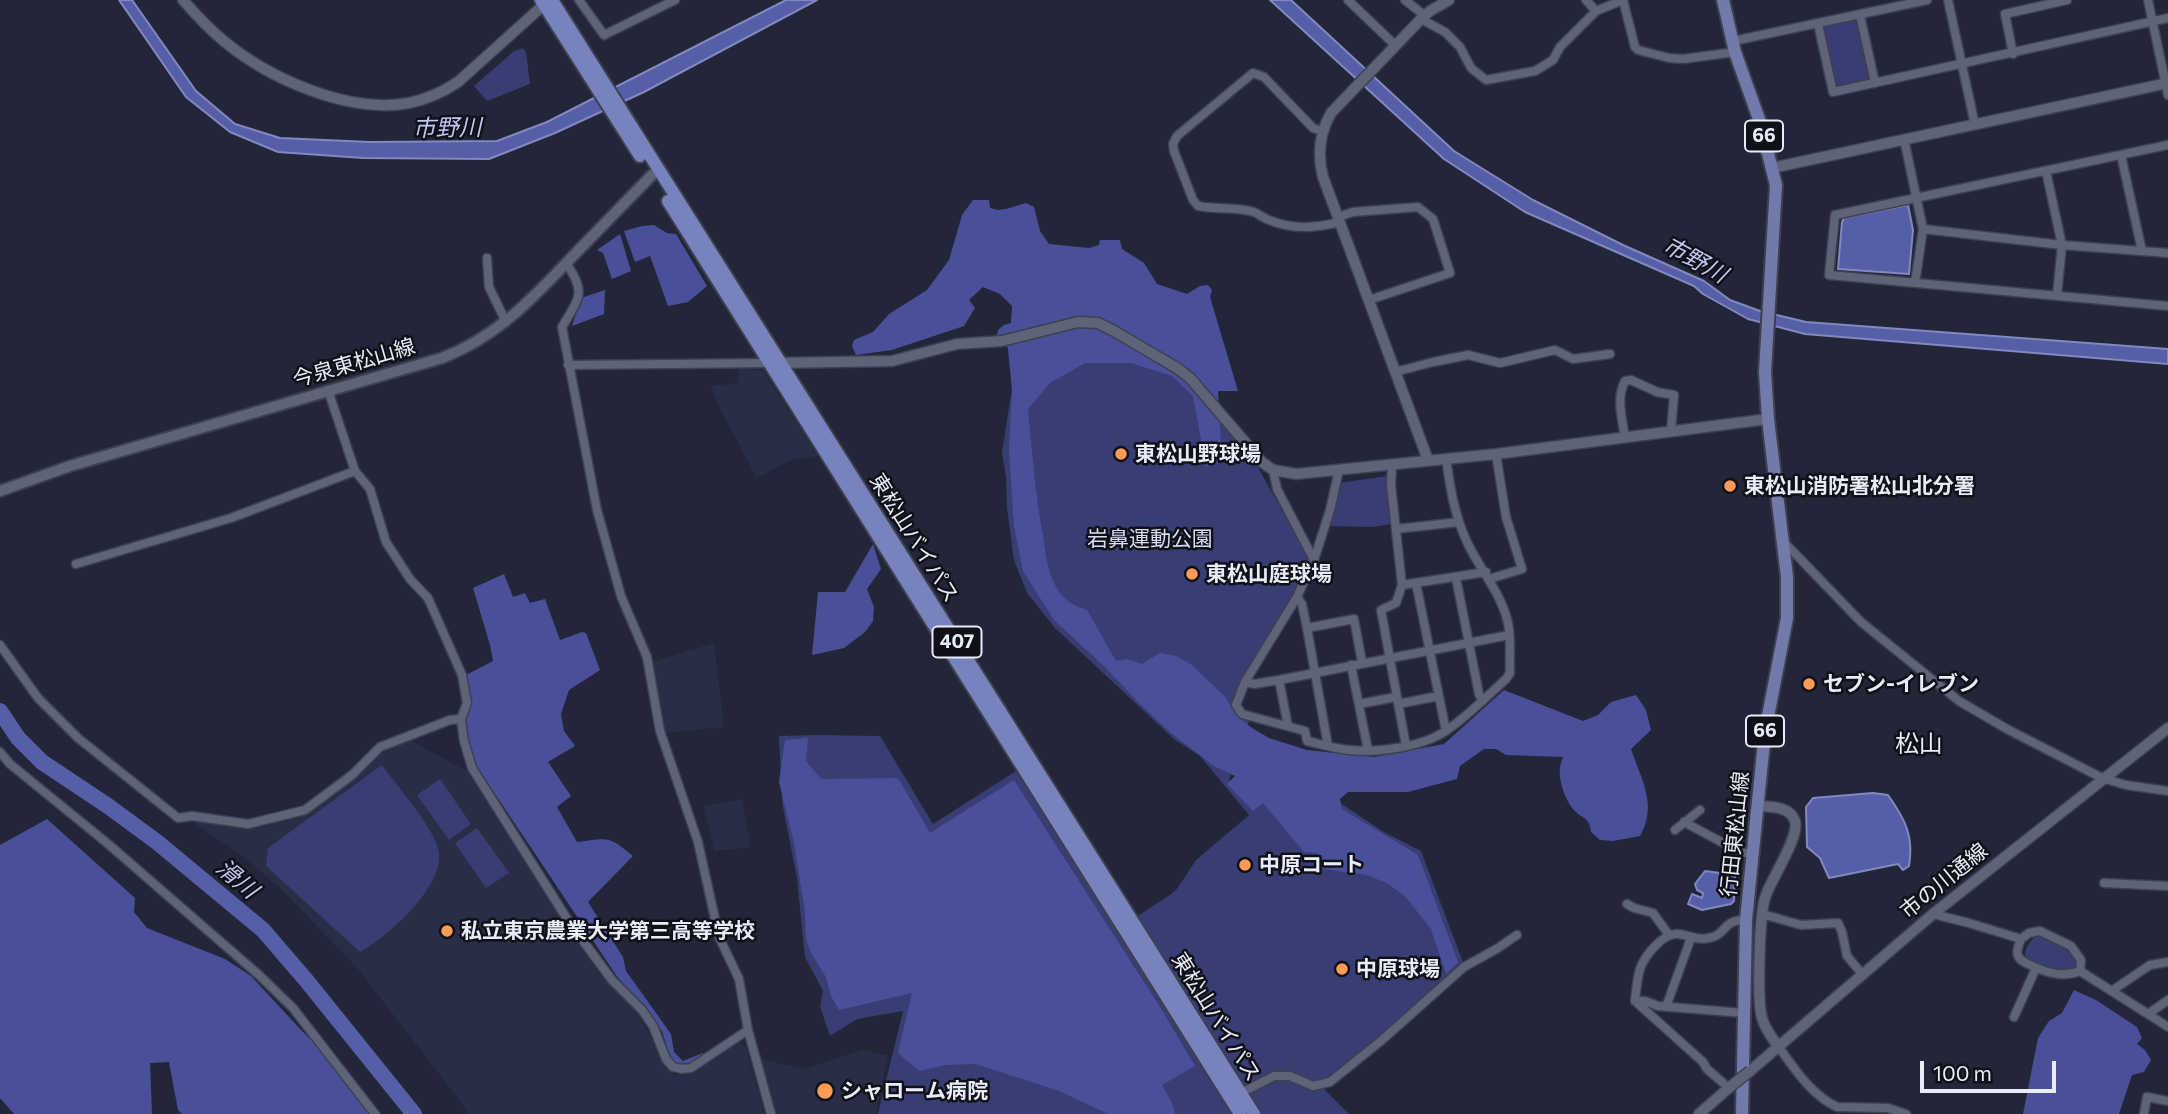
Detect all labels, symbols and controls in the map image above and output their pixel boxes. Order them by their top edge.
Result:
water label: 市野川 [412,114,482,142]
road number: 66 [1745,120,1783,152]
water label: 市野川 [1658,231,1732,289]
street label: 今泉東松山線 [290,334,418,392]
place label: 東松山野球場 [1135,441,1261,467]
marker: 東松山野球場 [1113,446,1129,462]
street label: 東松山バイパス [864,469,964,607]
place label: 東松山消防署松山北分署 [1744,473,1975,499]
marker: 東松山消防署松山北分署 [1722,478,1738,494]
park label: 岩鼻運動公園 [1087,526,1213,552]
place label: 東松山庭球場 [1206,561,1332,587]
marker: 東松山庭球場 [1184,566,1200,582]
road number: 407 [932,626,982,657]
place label: セブン-イレブン [1823,671,1979,697]
marker: セブン-イレブン [1801,676,1817,692]
road number: 66 [1746,716,1784,746]
district label: 松山 [1895,730,1943,758]
street label: 行田東松山線 [1716,770,1754,898]
street label: 市の川通線 [1895,838,1993,924]
place label: 中原コート [1259,852,1364,878]
water label: 滑川 [211,854,263,904]
marker: 中原コート [1237,857,1253,873]
place label: 私立東京農業大学第三高等学校 [461,918,755,944]
marker: 私立東京農業大学第三高等学校 [439,923,455,939]
street label: 東松山バイパス [1166,948,1266,1086]
place label: 中原球場 [1356,956,1440,982]
marker: 中原球場 [1334,961,1350,977]
scale bar [1923,1048,2060,1092]
text: 100 m [1933,1060,1992,1085]
place label: シャローム病院 [841,1078,988,1104]
marker: シャローム病院 [815,1081,835,1101]

